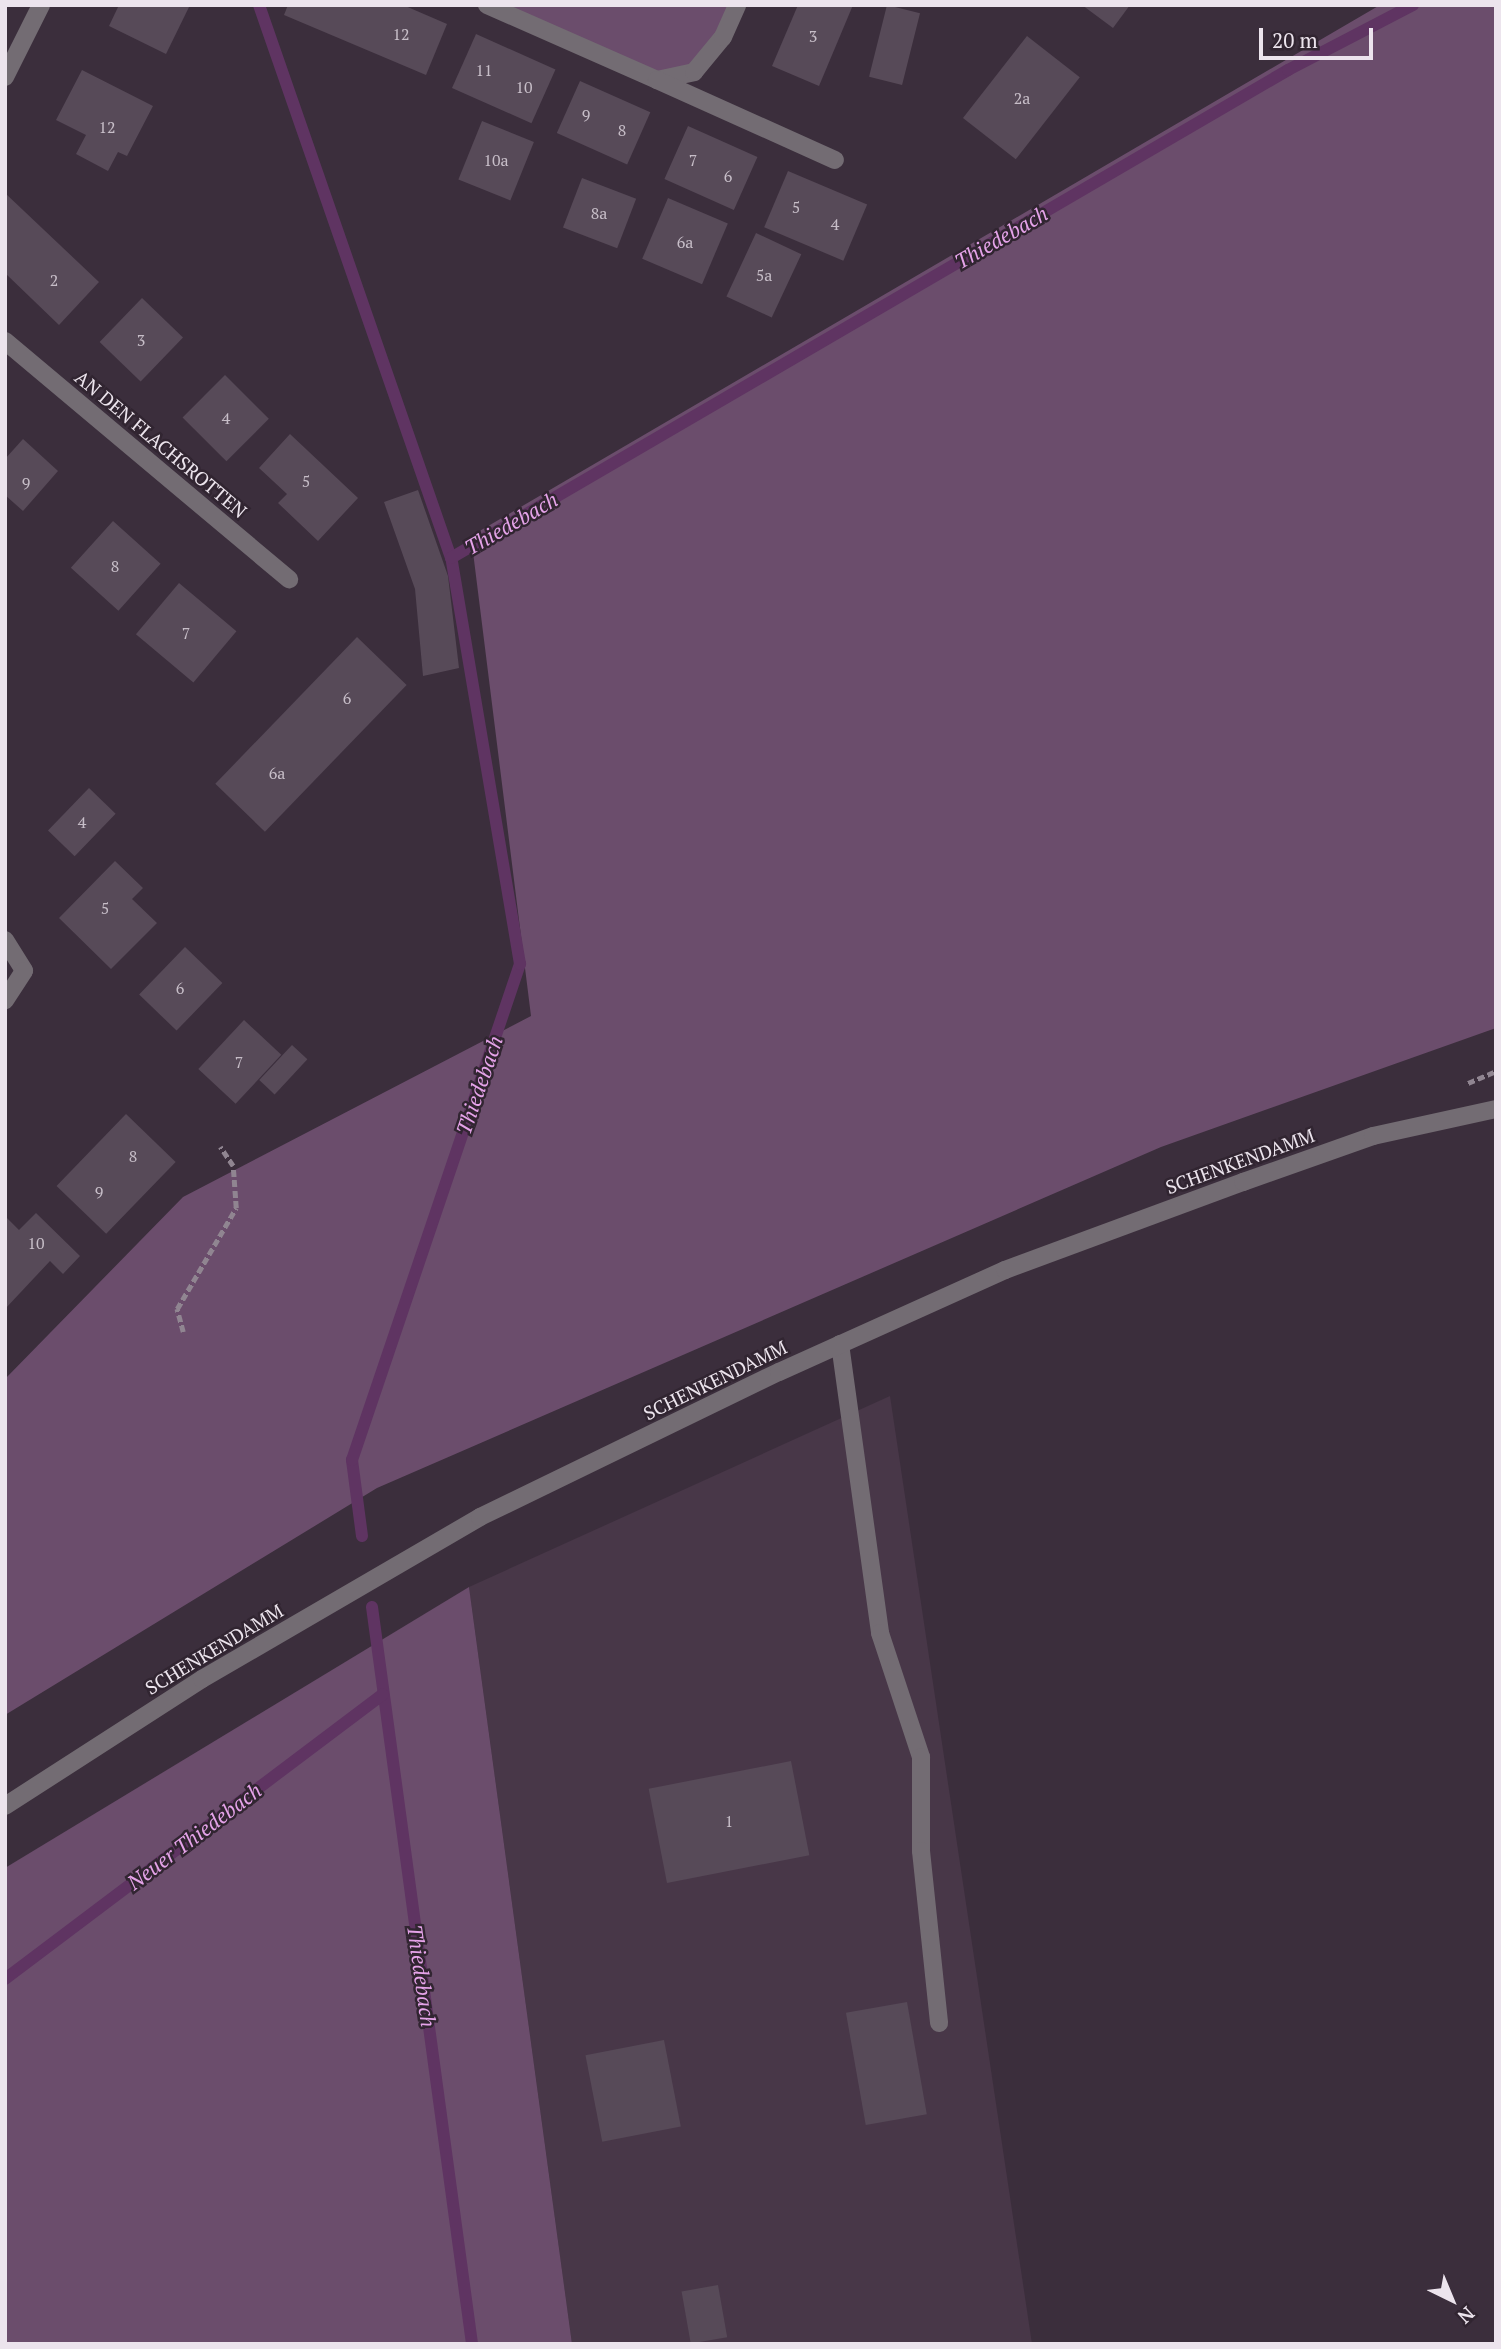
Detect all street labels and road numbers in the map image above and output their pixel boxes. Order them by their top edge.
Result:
street label: AN DEN FLACHSROTTEN [71,365,251,523]
street label: SCHENKENDAMM [1162,1123,1318,1199]
street label: SCHENKENDAMM [640,1335,790,1425]
street label: SCHENKENDAMM [141,1599,287,1699]

